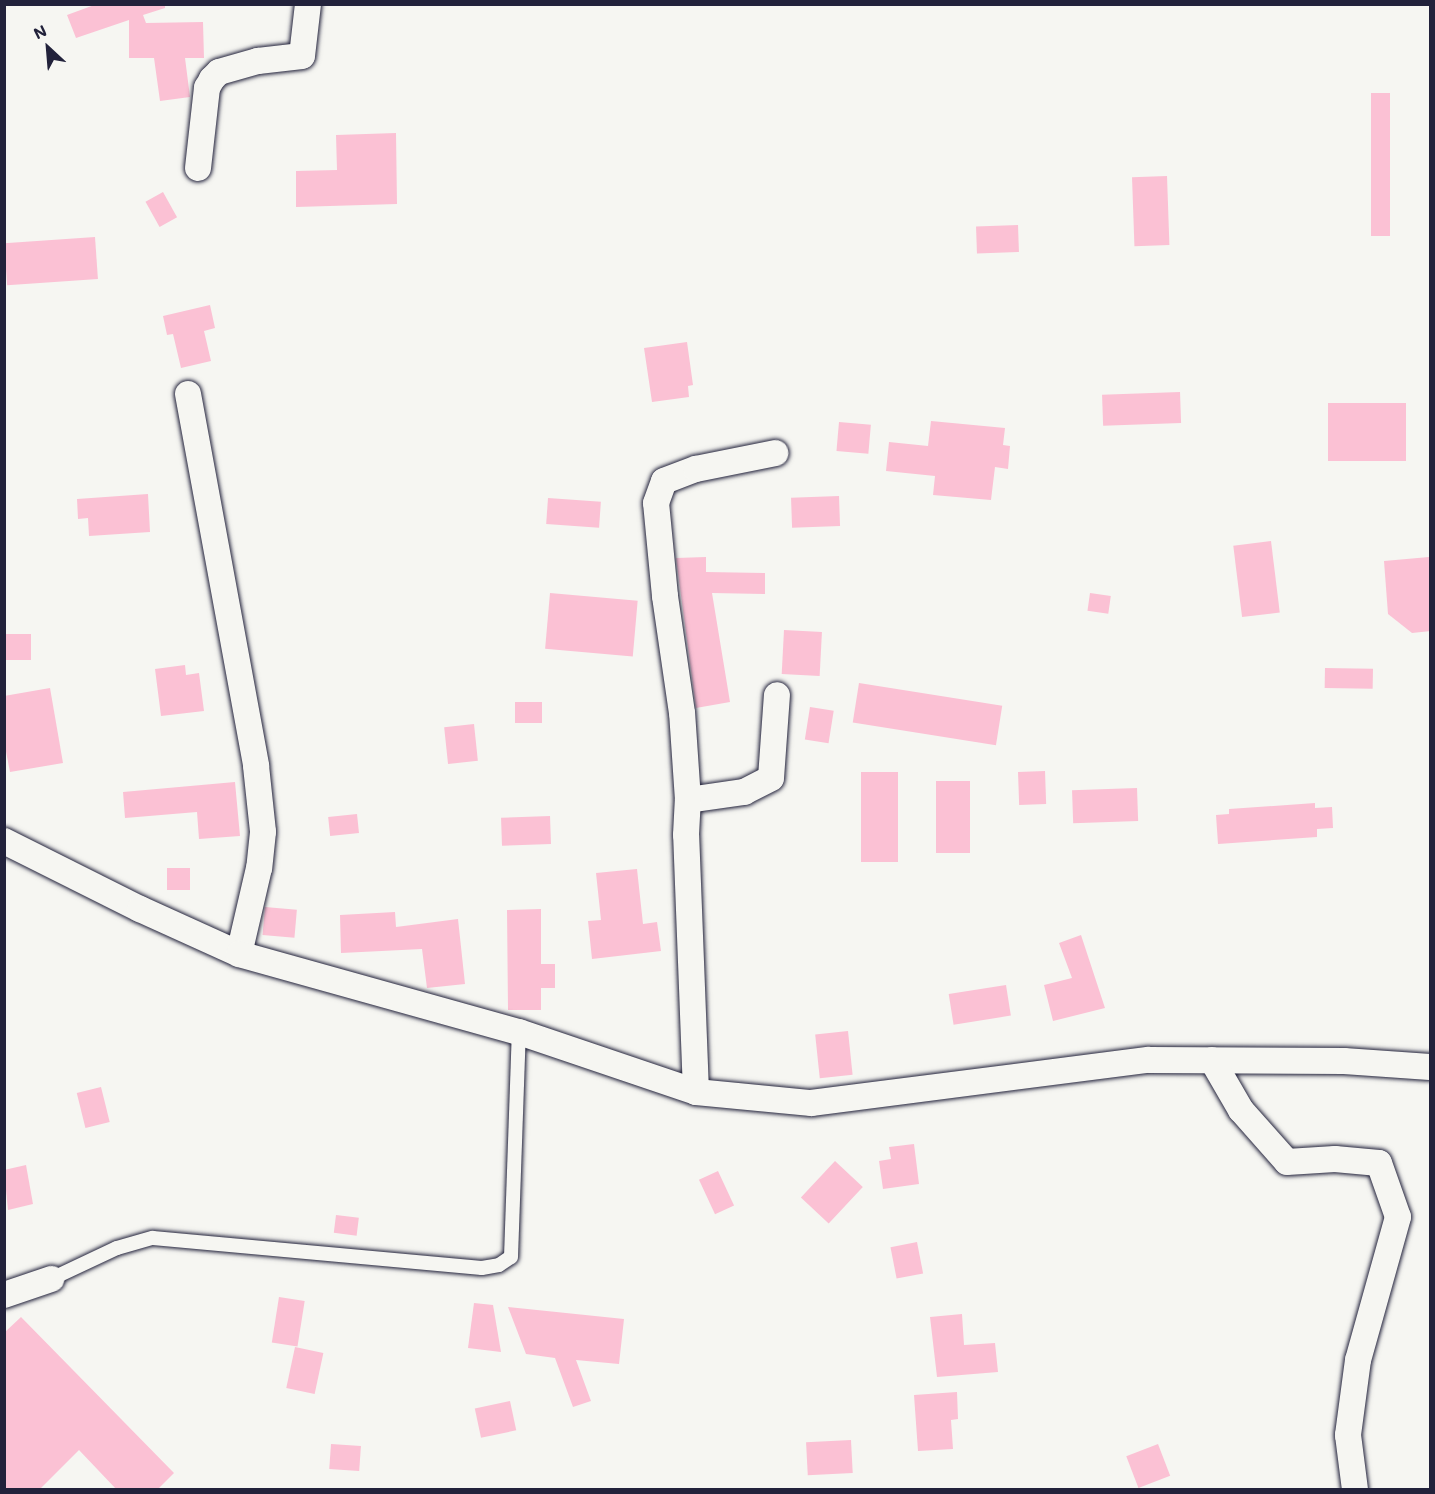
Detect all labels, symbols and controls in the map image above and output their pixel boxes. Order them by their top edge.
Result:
north arrow [18,18,78,78]
text: N [30,19,50,43]

